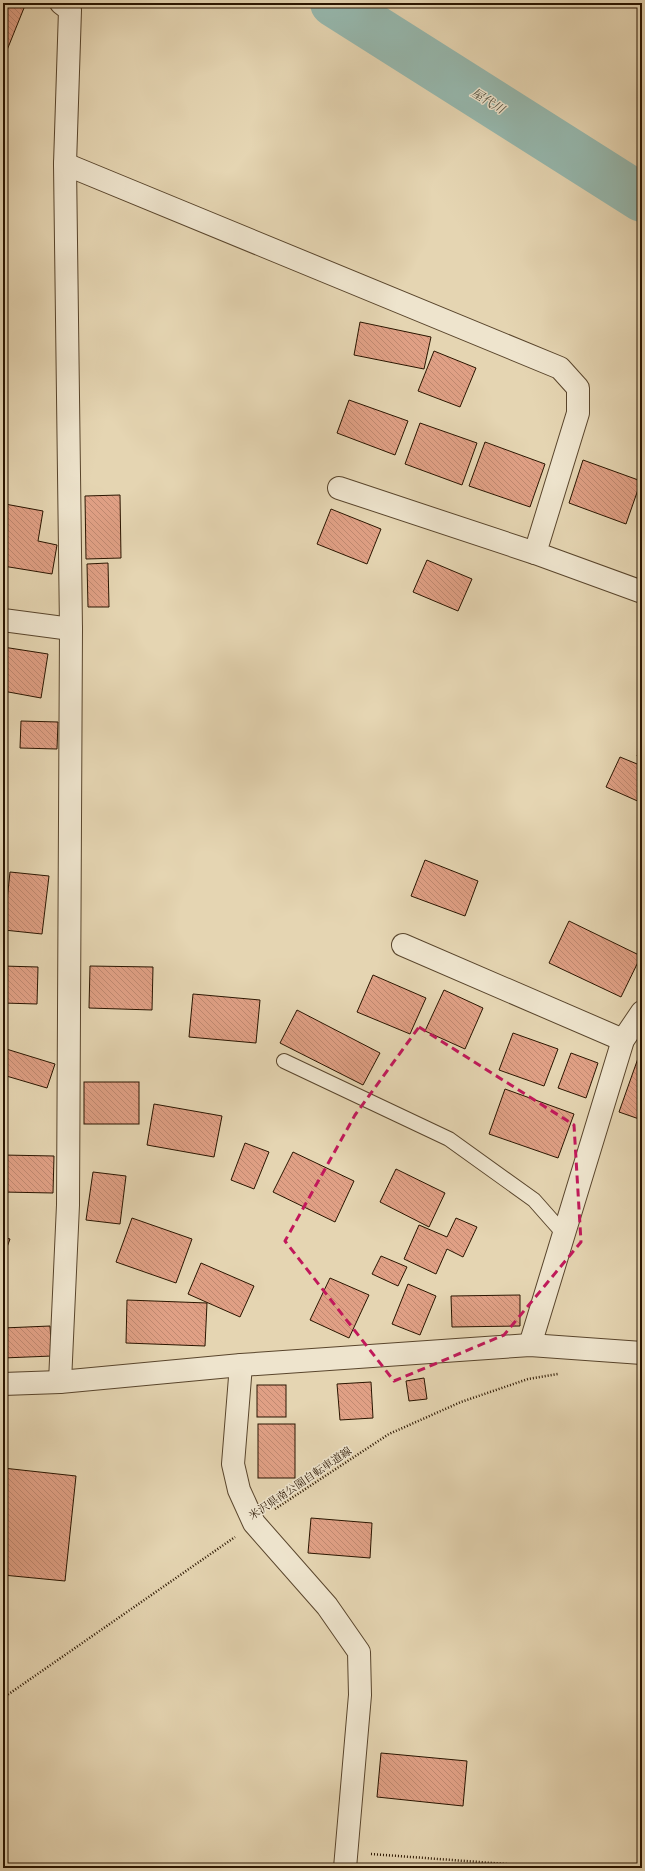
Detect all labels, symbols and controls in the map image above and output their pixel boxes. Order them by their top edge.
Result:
water label: 屋代川 [468,86,509,119]
street label: 米沢県南公園自転車道線 [246,1444,355,1524]

